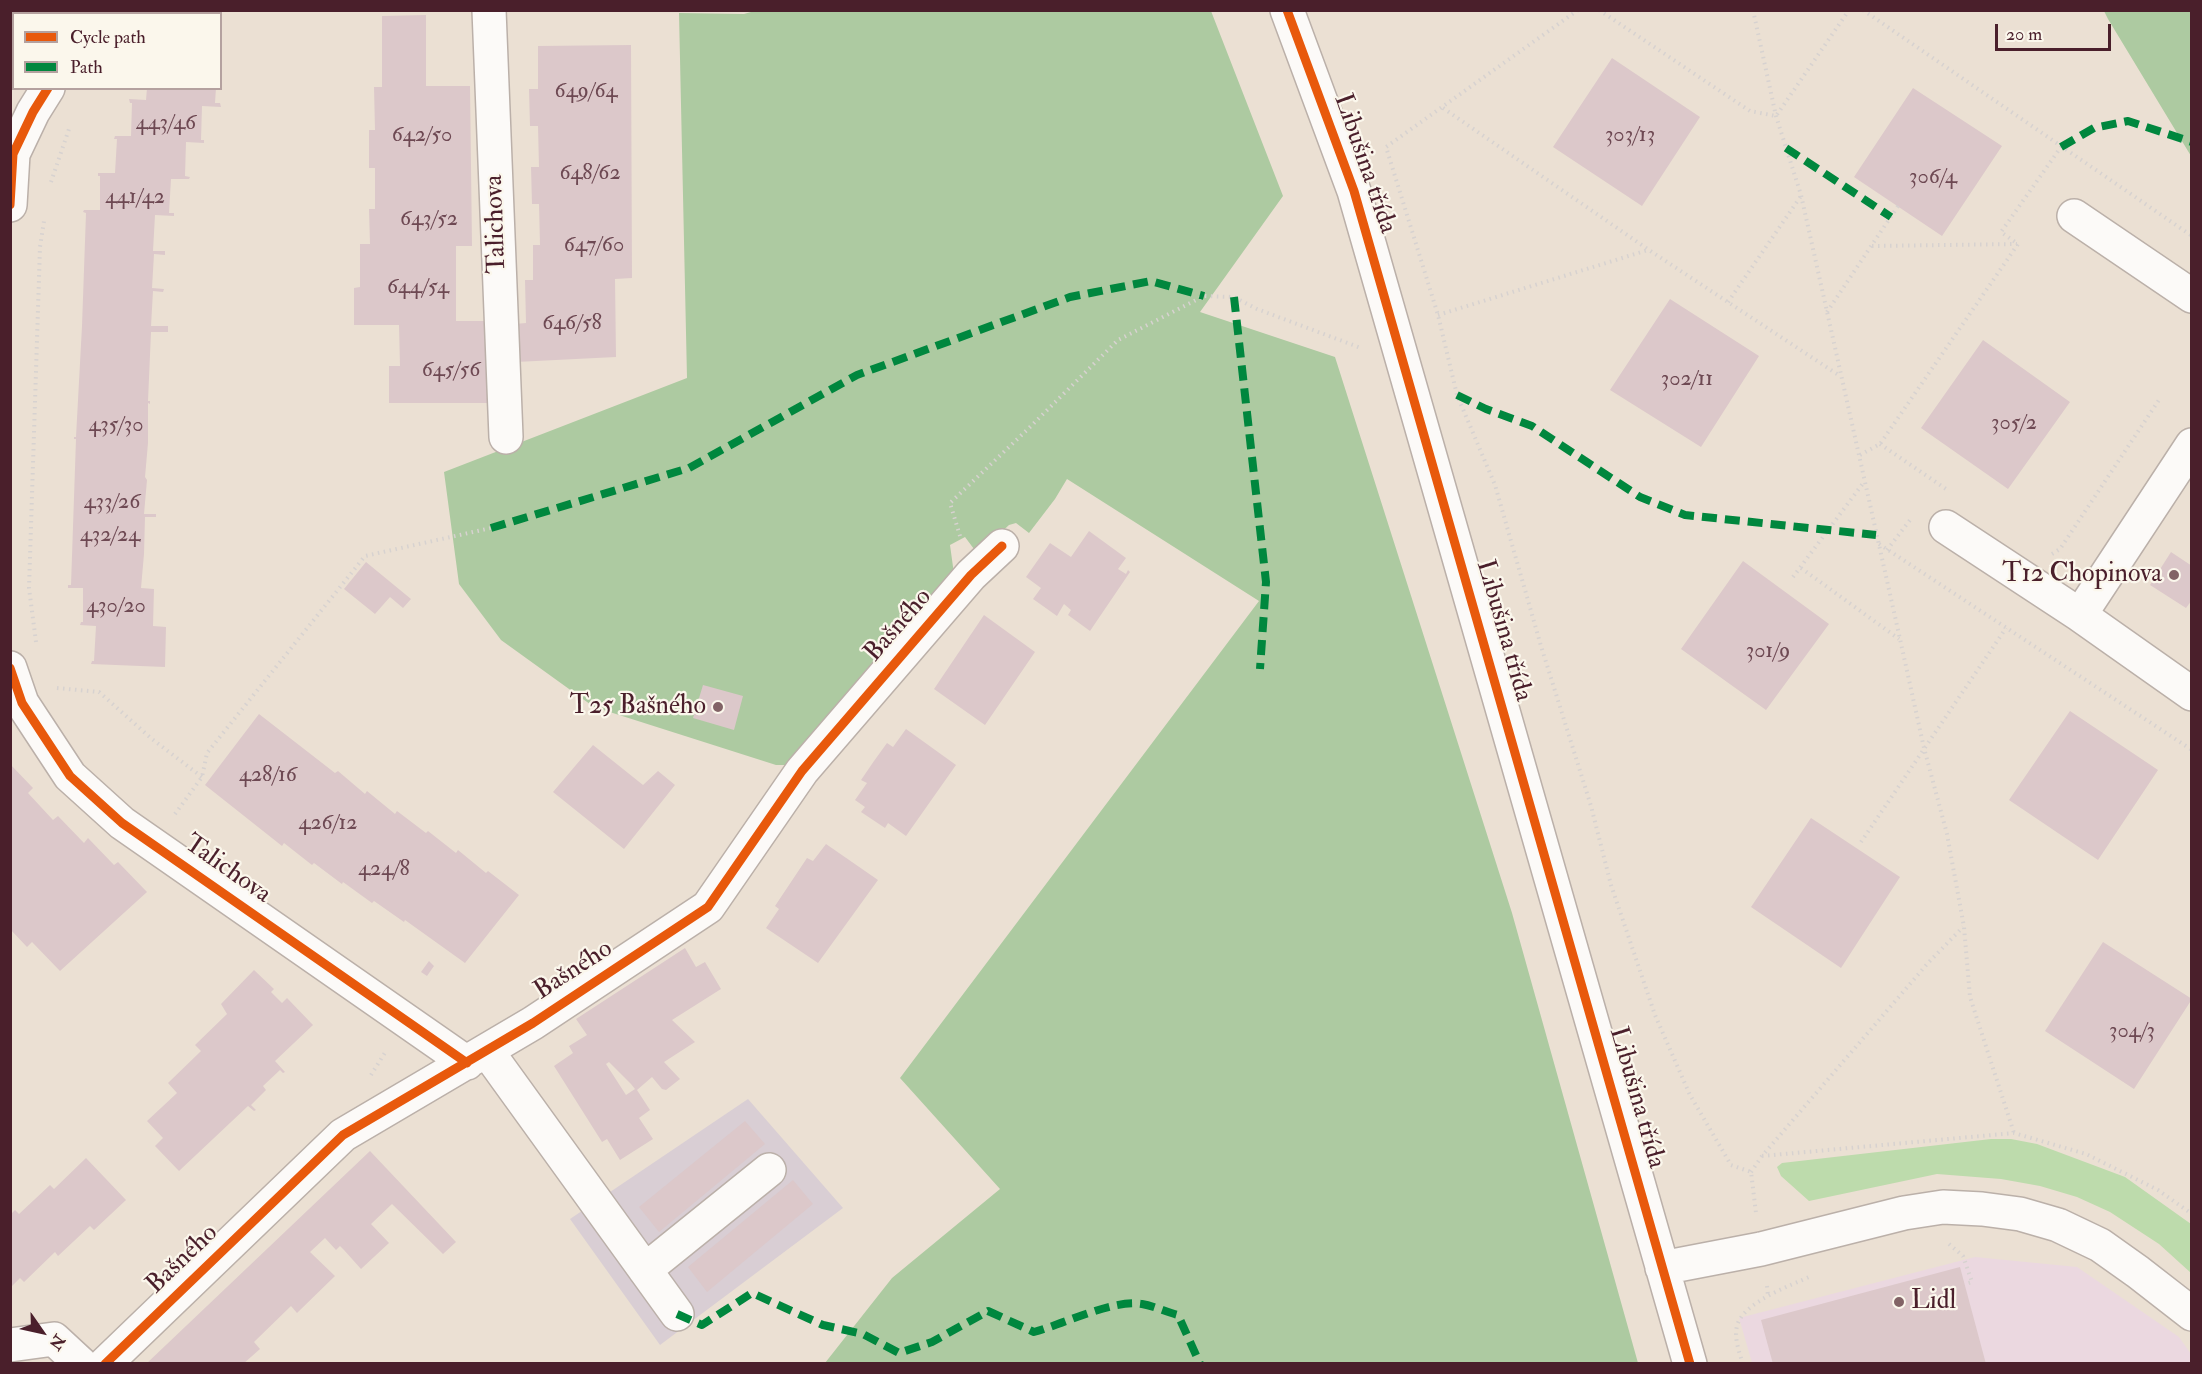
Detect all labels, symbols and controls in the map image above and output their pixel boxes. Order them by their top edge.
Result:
legend [12,12,222,90]
scale bar [1998,12,2114,50]
text: 20 m [2006,23,2042,46]
text: Cycle path [70,26,146,49]
text: Path [70,56,103,79]
house number: 649/64 [555,79,617,105]
street label: Libušina třída [1326,90,1402,238]
house number: 443/46 [136,111,196,137]
house number: 642/50 [392,123,452,149]
house number: 303/13 [1605,123,1655,149]
house number: 648/62 [559,161,621,187]
house number: 306/4 [1909,165,1957,191]
street label: Talichova [480,174,514,274]
house number: 441/42 [105,185,165,211]
house number: 643/52 [400,207,458,233]
house number: 647/60 [564,233,624,259]
house number: 644/54 [387,275,449,301]
house number: 646/58 [542,311,602,337]
house number: 645/56 [422,358,480,384]
house number: 302/11 [1661,367,1713,393]
house number: 305/2 [1991,411,2037,437]
house number: 435/30 [88,413,144,439]
house number: 433/26 [84,490,140,516]
house number: 432/24 [80,523,140,549]
street label: Libušina třída [1468,557,1538,705]
place label: T12 Chopinova [2002,559,2162,591]
marker: T12 Chopinova [2167,568,2181,582]
street label: Bašného [859,583,939,669]
house number: 430/20 [86,594,146,620]
house number: 301/9 [1746,639,1790,665]
place label: T25 Bašného [570,691,706,723]
marker: T25 Bašného [711,700,725,714]
house number: 428/16 [239,763,297,789]
house number: 426/12 [299,811,357,837]
street label: Talichova [178,829,276,911]
house number: 424/8 [358,857,410,883]
street label: Bašného [529,934,619,1008]
house number: 304/3 [2109,1019,2155,1045]
street label: Libušina třída [1601,1024,1671,1172]
street label: Bašného [141,1219,225,1301]
place label: Lidl [1911,1286,1956,1318]
marker: Lidl [1892,1295,1906,1309]
north arrow [12,1302,72,1362]
text: N [45,1331,69,1354]

